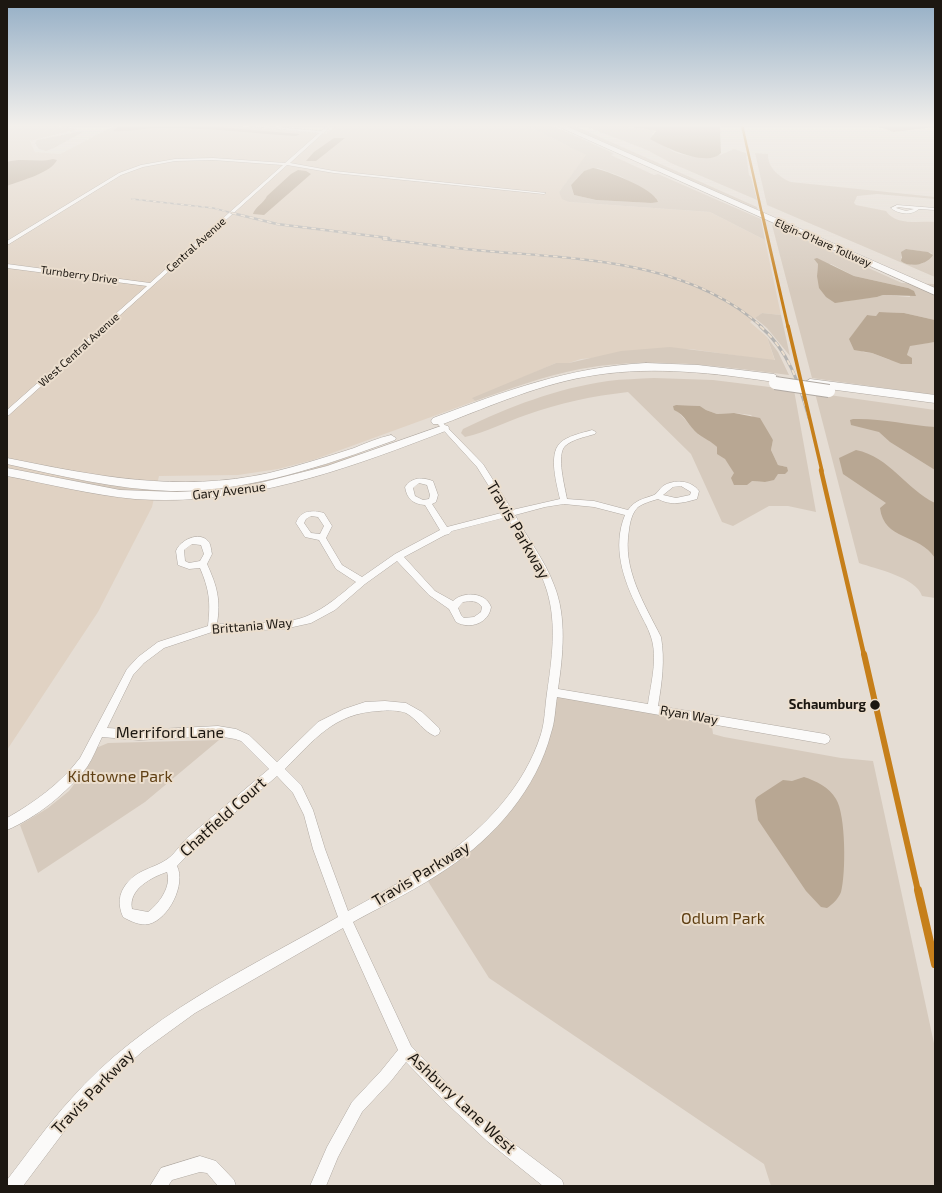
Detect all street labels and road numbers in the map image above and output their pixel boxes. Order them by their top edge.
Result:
street label: Central Avenue [163,215,229,275]
street label: Elgin-O'Hare Tollway [773,216,873,270]
street label: Turnberry Drive [40,263,118,287]
street label: West Central Avenue [36,310,122,390]
street label: Travis Parkway [482,477,554,583]
street label: Gary Avenue [191,479,267,503]
street label: Brittania Way [211,615,293,637]
street label: Ryan Way [659,702,719,728]
street label: Merriford Lane [116,723,224,743]
street label: Chatfield Court [176,773,270,861]
street label: Travis Parkway [369,837,473,911]
street label: Travis Parkway [48,1046,138,1138]
street label: Ashbury Lane West [404,1048,520,1158]

